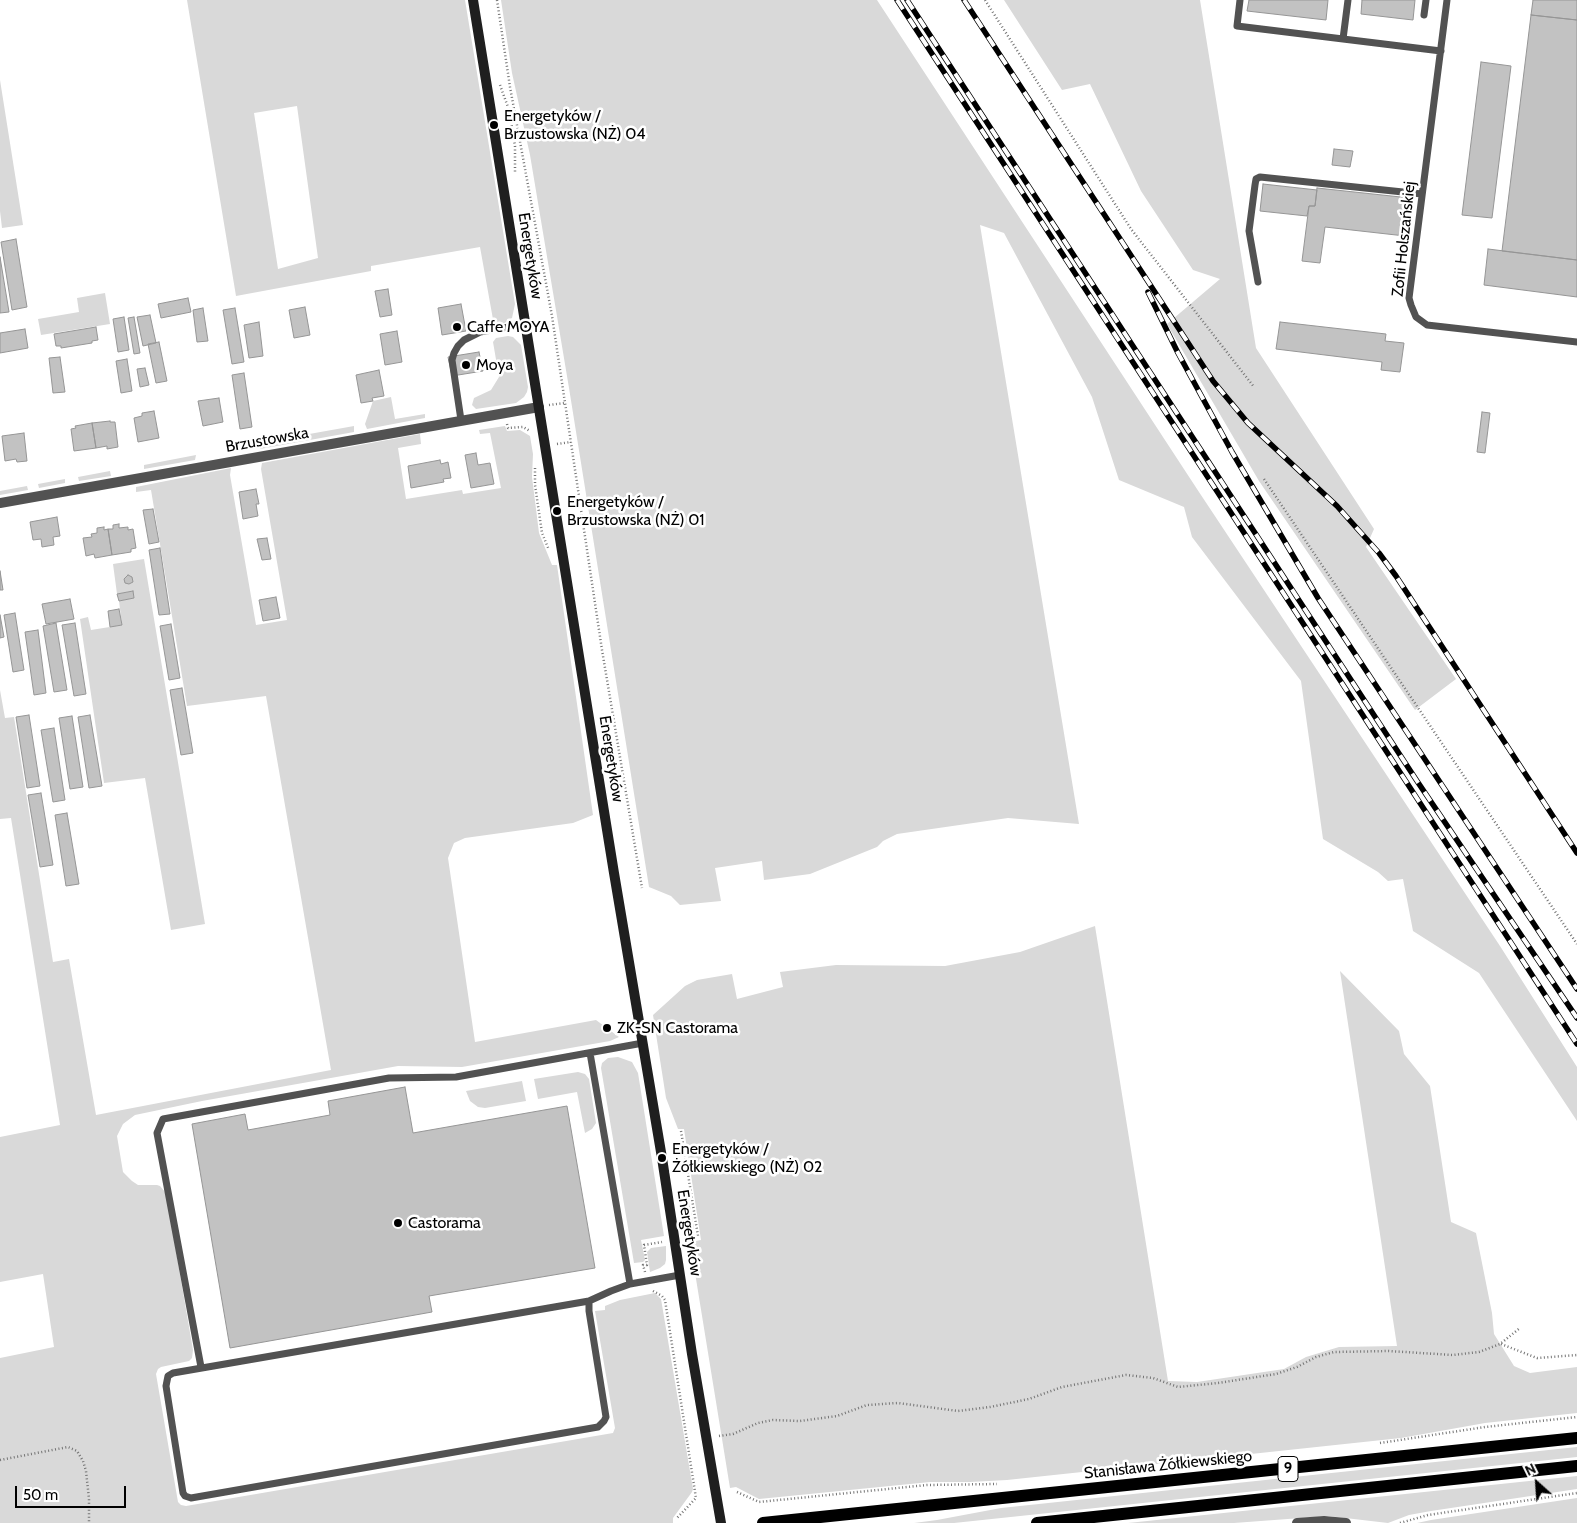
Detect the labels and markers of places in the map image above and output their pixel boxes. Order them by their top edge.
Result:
place label: Energetyków / Brzustowska (NŻ) 04 [504,106,646,144]
marker: Energetyków / Brzustowska (NŻ) 04 [488,119,500,131]
place label: Caffe MOYA [467,317,549,337]
marker: Caffe MOYA [451,321,463,333]
place label: Moya [476,355,513,375]
marker: Moya [460,359,472,371]
place label: Energetyków / Brzustowska (NŻ) 01 [567,492,705,530]
marker: Energetyków / Brzustowska (NŻ) 01 [551,505,563,517]
place label: ZK-SN Castorama [617,1018,738,1038]
marker: ZK-SN Castorama [601,1022,613,1034]
place label: Energetyków / Żółkiewskiego (NŻ) 02 [672,1139,822,1177]
marker: Energetyków / Żółkiewskiego (NŻ) 02 [656,1152,668,1164]
place label: Castorama [408,1213,481,1233]
marker: Castorama [392,1217,404,1229]

